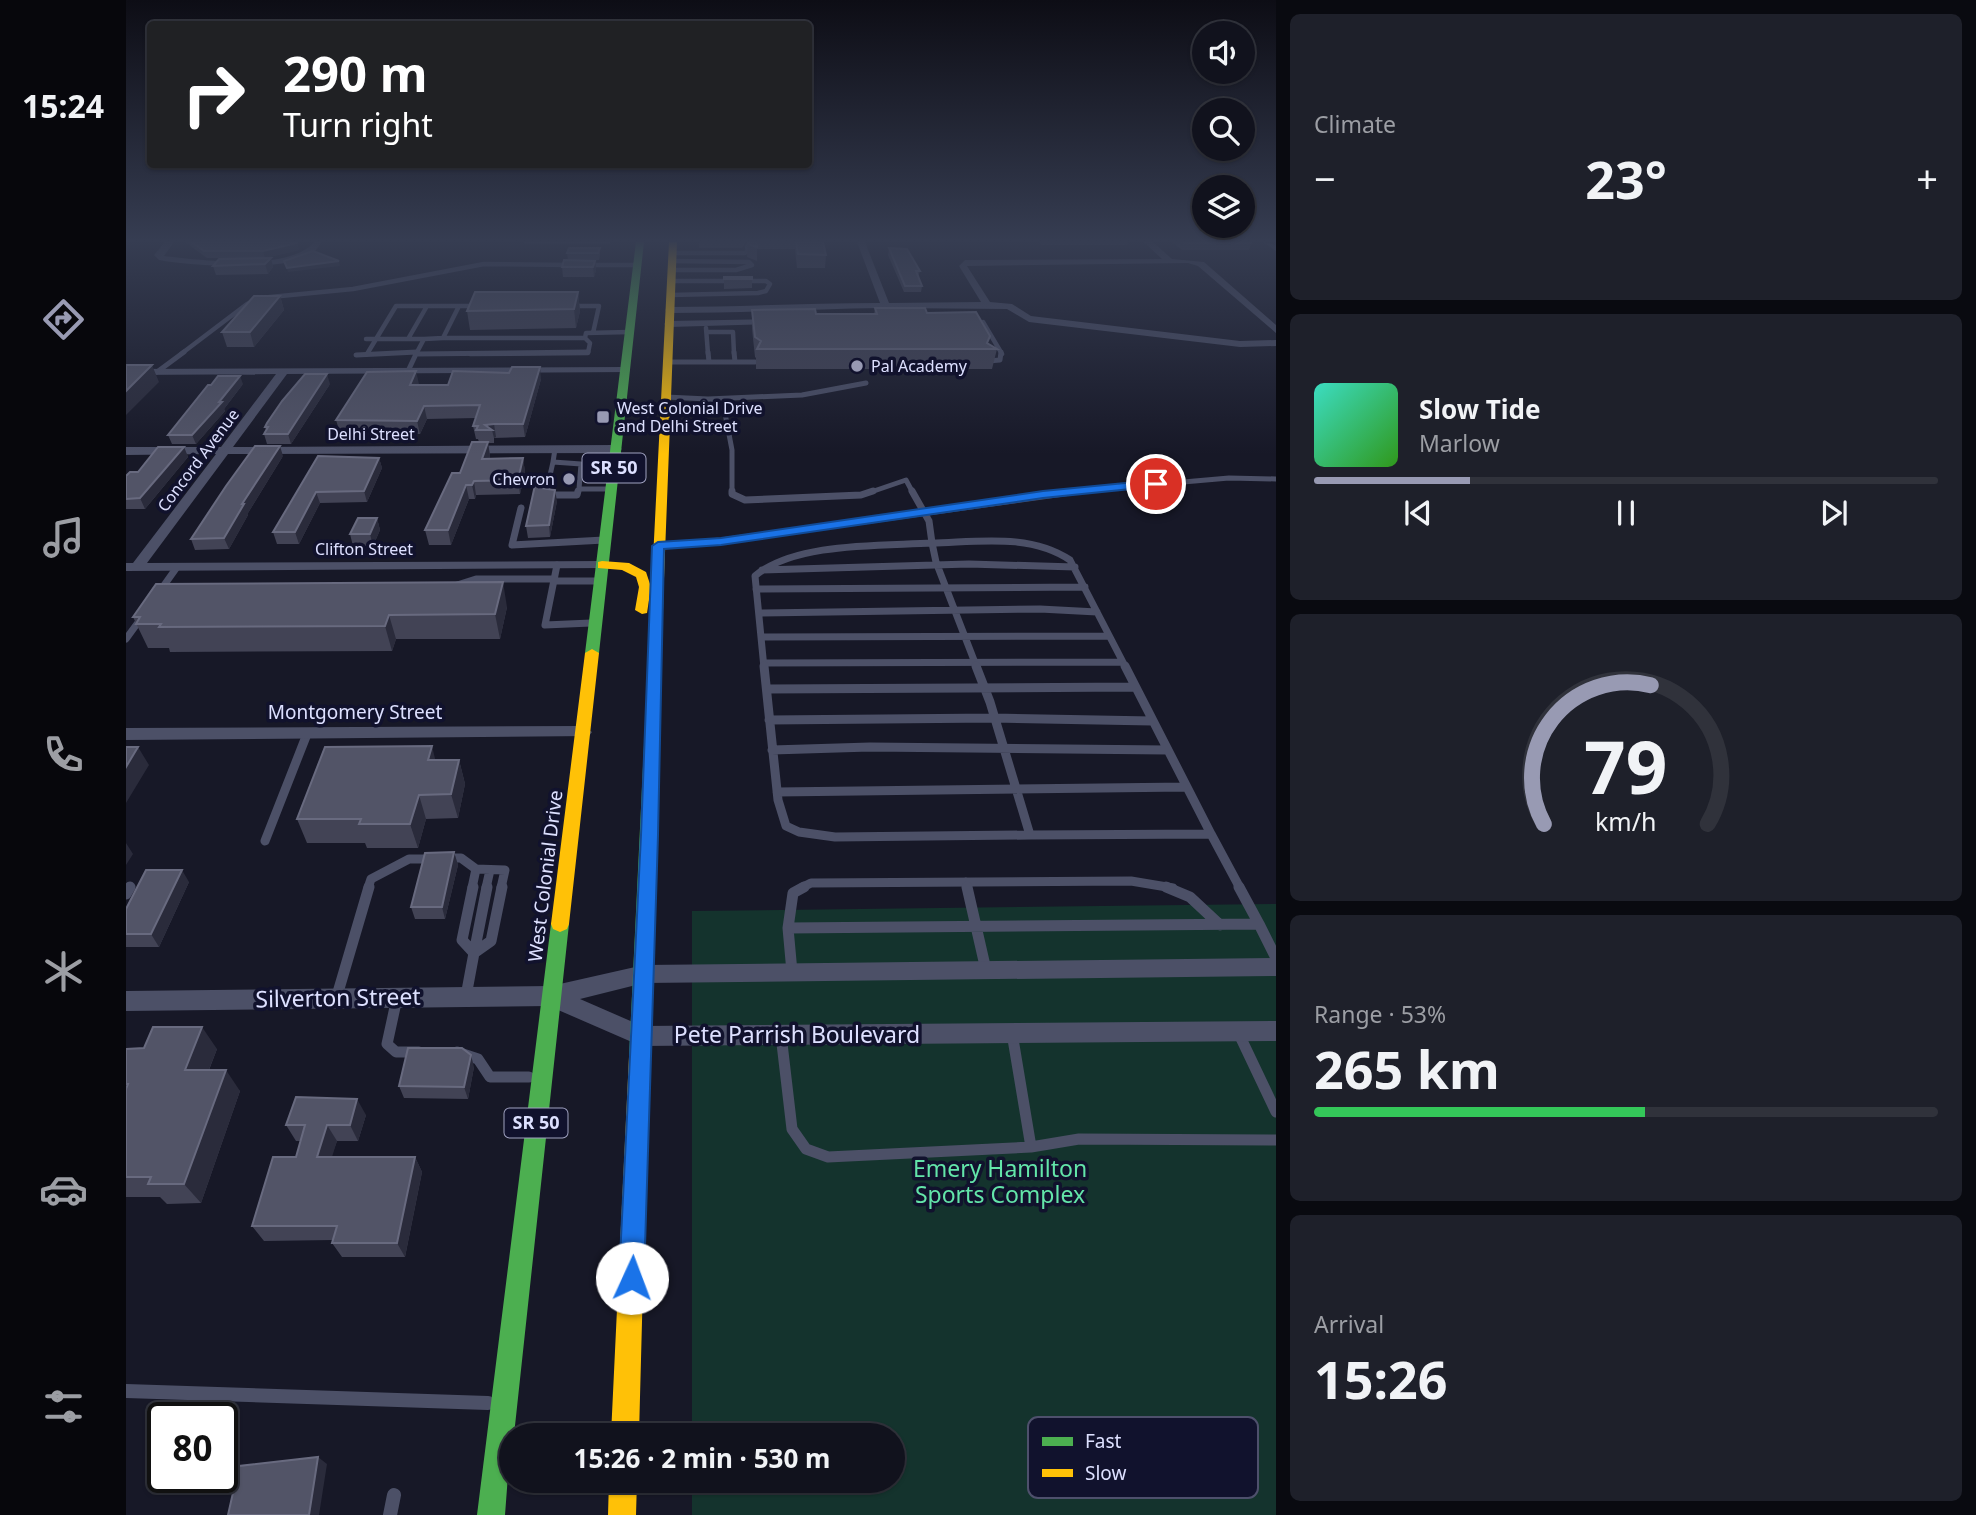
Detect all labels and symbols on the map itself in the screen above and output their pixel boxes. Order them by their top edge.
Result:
place label: Pal Academy [871,355,968,377]
marker: Pal Academy [849,358,865,374]
place label: West Colonial Drive and Delhi Street [617,397,763,437]
street label: Concord Avenue [152,404,244,516]
marker: West Colonial Drive and Delhi Street [595,409,611,425]
street label: Delhi Street [327,423,415,445]
road number: SR 50 [582,454,646,482]
pin [1126,454,1186,514]
place label: Chevron [492,468,555,490]
marker: Chevron [561,471,577,487]
street label: Clifton Street [315,538,413,560]
street label: Montgomery Street [268,699,442,725]
street label: West Colonial Drive [522,789,568,963]
street label: Silverton Street [255,980,421,1014]
street label: Pete Parrish Boulevard [674,1018,920,1050]
road number: SR 50 [504,1108,568,1138]
park label: Emery Hamilton Sports Complex [913,1152,1087,1210]
position arrow [595,1241,669,1315]
speed limit sign: 80 [147,1402,238,1493]
legend [1028,1417,1258,1498]
text: Fast [1085,1428,1122,1454]
text: Slow [1085,1460,1126,1486]

